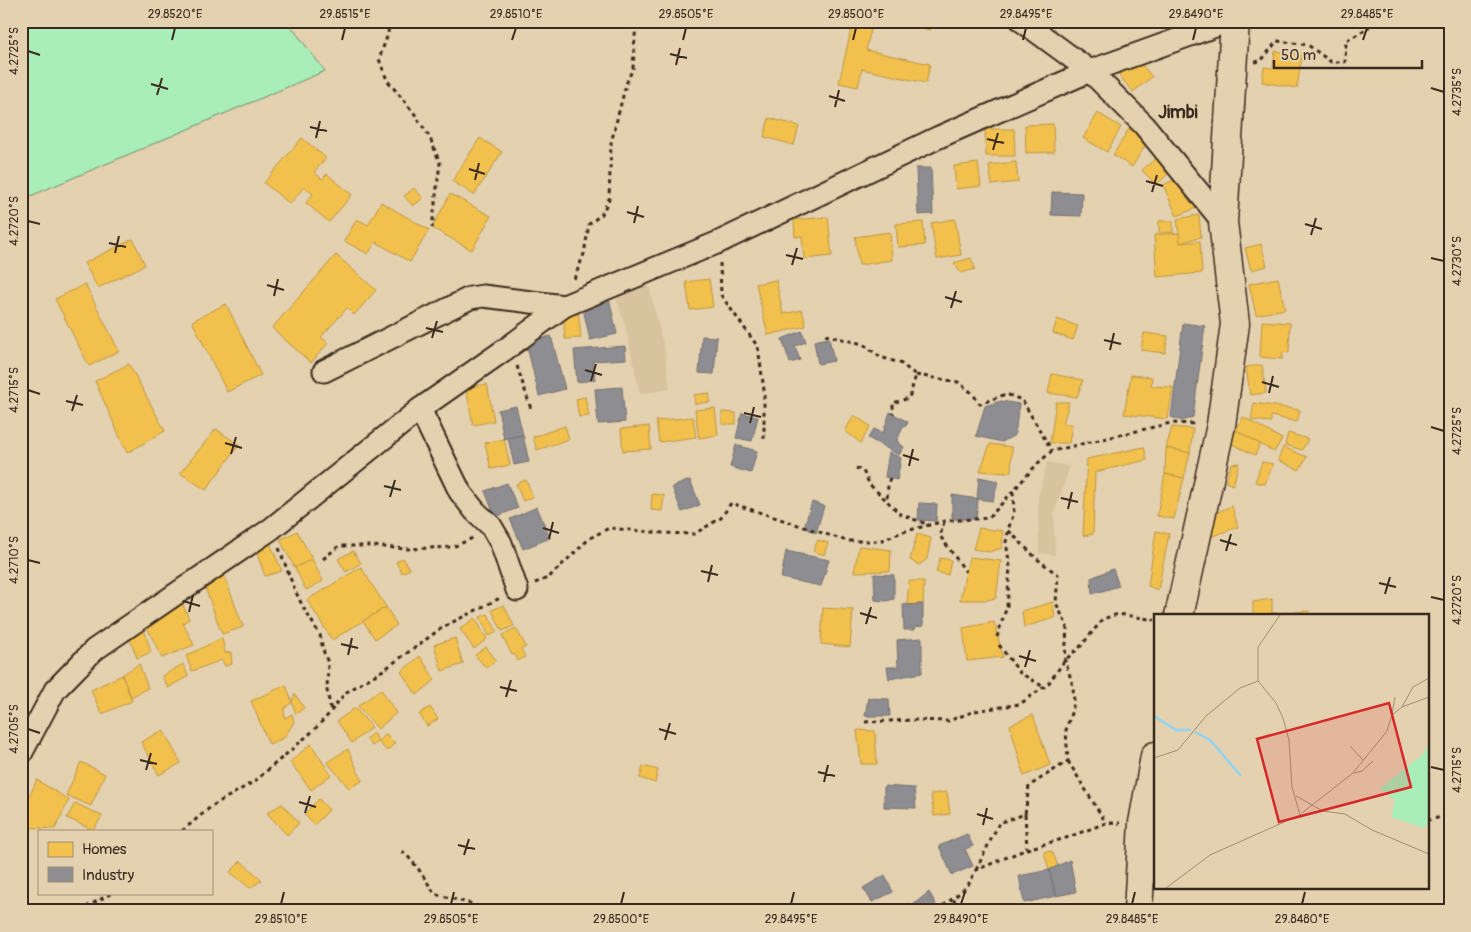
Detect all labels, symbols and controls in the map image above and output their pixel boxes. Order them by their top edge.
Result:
text: 29.8520°E [148,7,202,22]
text: 29.8515°E [320,7,370,22]
text: 29.8510°E [490,7,542,22]
text: 29.8505°E [659,7,713,22]
text: 29.8500°E [828,7,884,22]
text: 29.8495°E [1000,7,1052,22]
text: 29.8490°E [1169,7,1223,22]
text: 29.8485°E [1341,7,1393,22]
text: 4.2725°S [7,27,22,75]
scale bar [1274,38,1421,70]
text: 50 m [1281,46,1316,65]
text: 4.2735°S [1450,68,1465,116]
district label: Jimbi [1158,101,1198,124]
text: 4.2720°S [7,196,22,246]
text: 4.2730°S [1450,236,1465,286]
text: 4.2715°S [7,367,22,413]
text: 4.2725°S [1450,407,1465,455]
text: 4.2710°S [7,536,22,584]
text: 4.2720°S [1450,575,1465,625]
inset map [1154,614,1428,890]
text: 4.2705°S [7,704,22,754]
text: 4.2715°S [1450,747,1465,793]
legend [38,830,212,894]
text: Homes [82,840,127,859]
text: Industry [82,866,135,885]
text: 29.8510°E [255,912,307,927]
text: 29.8505°E [424,912,478,927]
text: 29.8500°E [593,912,649,927]
text: 29.8495°E [765,912,817,927]
text: 29.8490°E [934,912,988,927]
text: 29.8485°E [1106,912,1158,927]
text: 29.8480°E [1275,912,1329,927]

